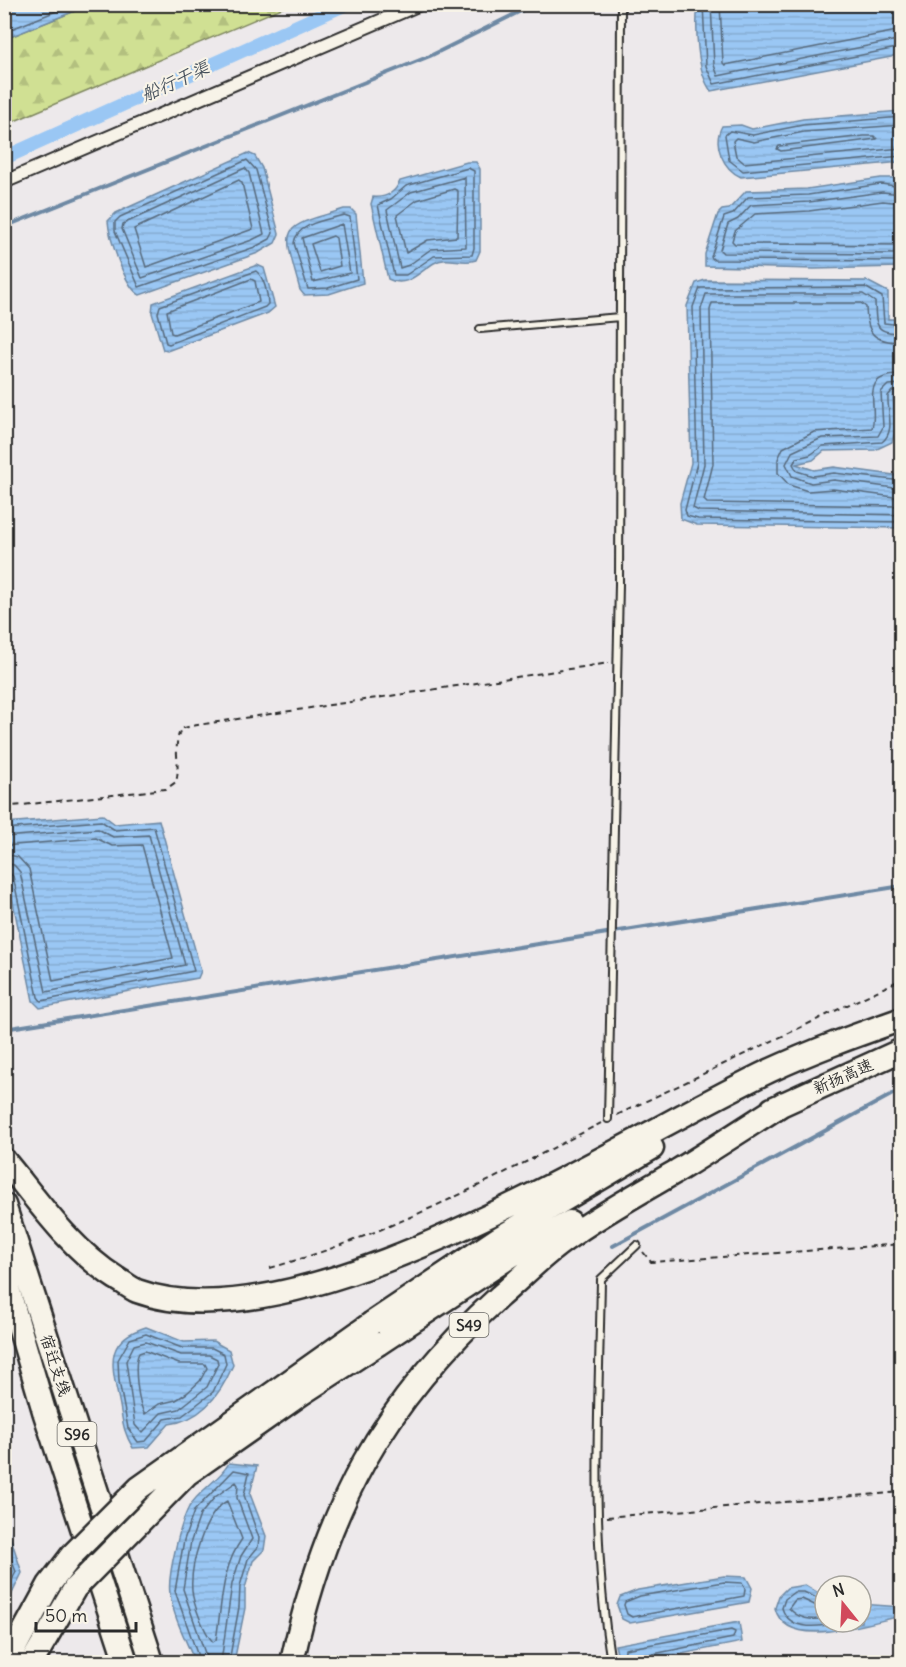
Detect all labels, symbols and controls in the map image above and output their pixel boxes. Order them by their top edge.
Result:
water label: 船行干渠 [137,55,214,106]
street label: 新扬高速 [810,1054,876,1098]
road number: S49 [450,1313,488,1337]
street label: 宿迁支线 [37,1331,75,1399]
road number: S96 [58,1422,97,1446]
north arrow [813,1574,873,1634]
text: N [830,1579,847,1601]
scale bar [36,1595,136,1633]
text: 50 m [45,1604,87,1627]

